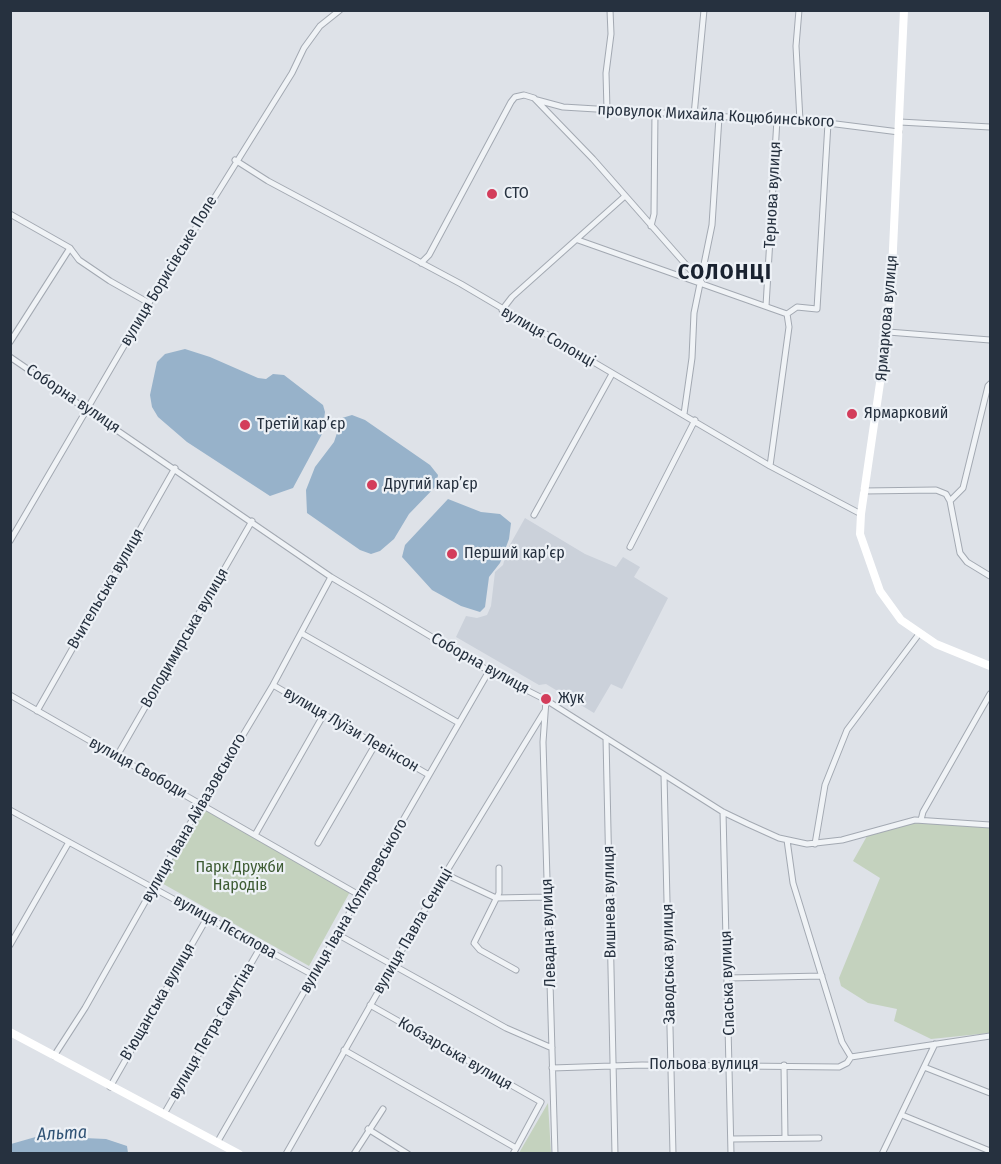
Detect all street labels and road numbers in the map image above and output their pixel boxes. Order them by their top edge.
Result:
street label: провулок Михайла Коцюбинського [597,100,835,132]
street label: Тернова вулиця [761,141,785,249]
street label: вулиця Борисівське Поле [117,192,221,350]
street label: Ярмаркова вулиця [872,254,902,382]
street label: вулиця Солонці [498,302,598,372]
street label: Соборна вулиця [22,360,124,438]
street label: Вчительська вулиця [64,525,148,653]
street label: Володимирська вулиця [137,565,233,711]
street label: Соборна вулиця [427,629,533,699]
street label: вулиця Луїзи Левінсон [280,683,422,777]
street label: вулиця Івана Айвазовського [138,730,250,906]
street label: вулиця Свободи [86,733,190,803]
street label: вулиця Івана Котляревського [296,815,412,997]
street label: Вишнева вулиця [599,845,621,959]
street label: вулиця Павла Сениці [369,865,457,997]
street label: Левадна вулиця [537,878,561,988]
street label: вулиця Пєсклова [170,891,280,963]
street label: Заводська вулиця [658,903,680,1025]
street label: Спаська вулиця [717,930,739,1036]
street label: В'ющанська вулиця [117,940,199,1064]
street label: вулиця Петра Самутіна [165,959,259,1103]
street label: Кобзарська вулиця [394,1013,516,1095]
street label: Польова вулиця [649,1055,759,1075]

